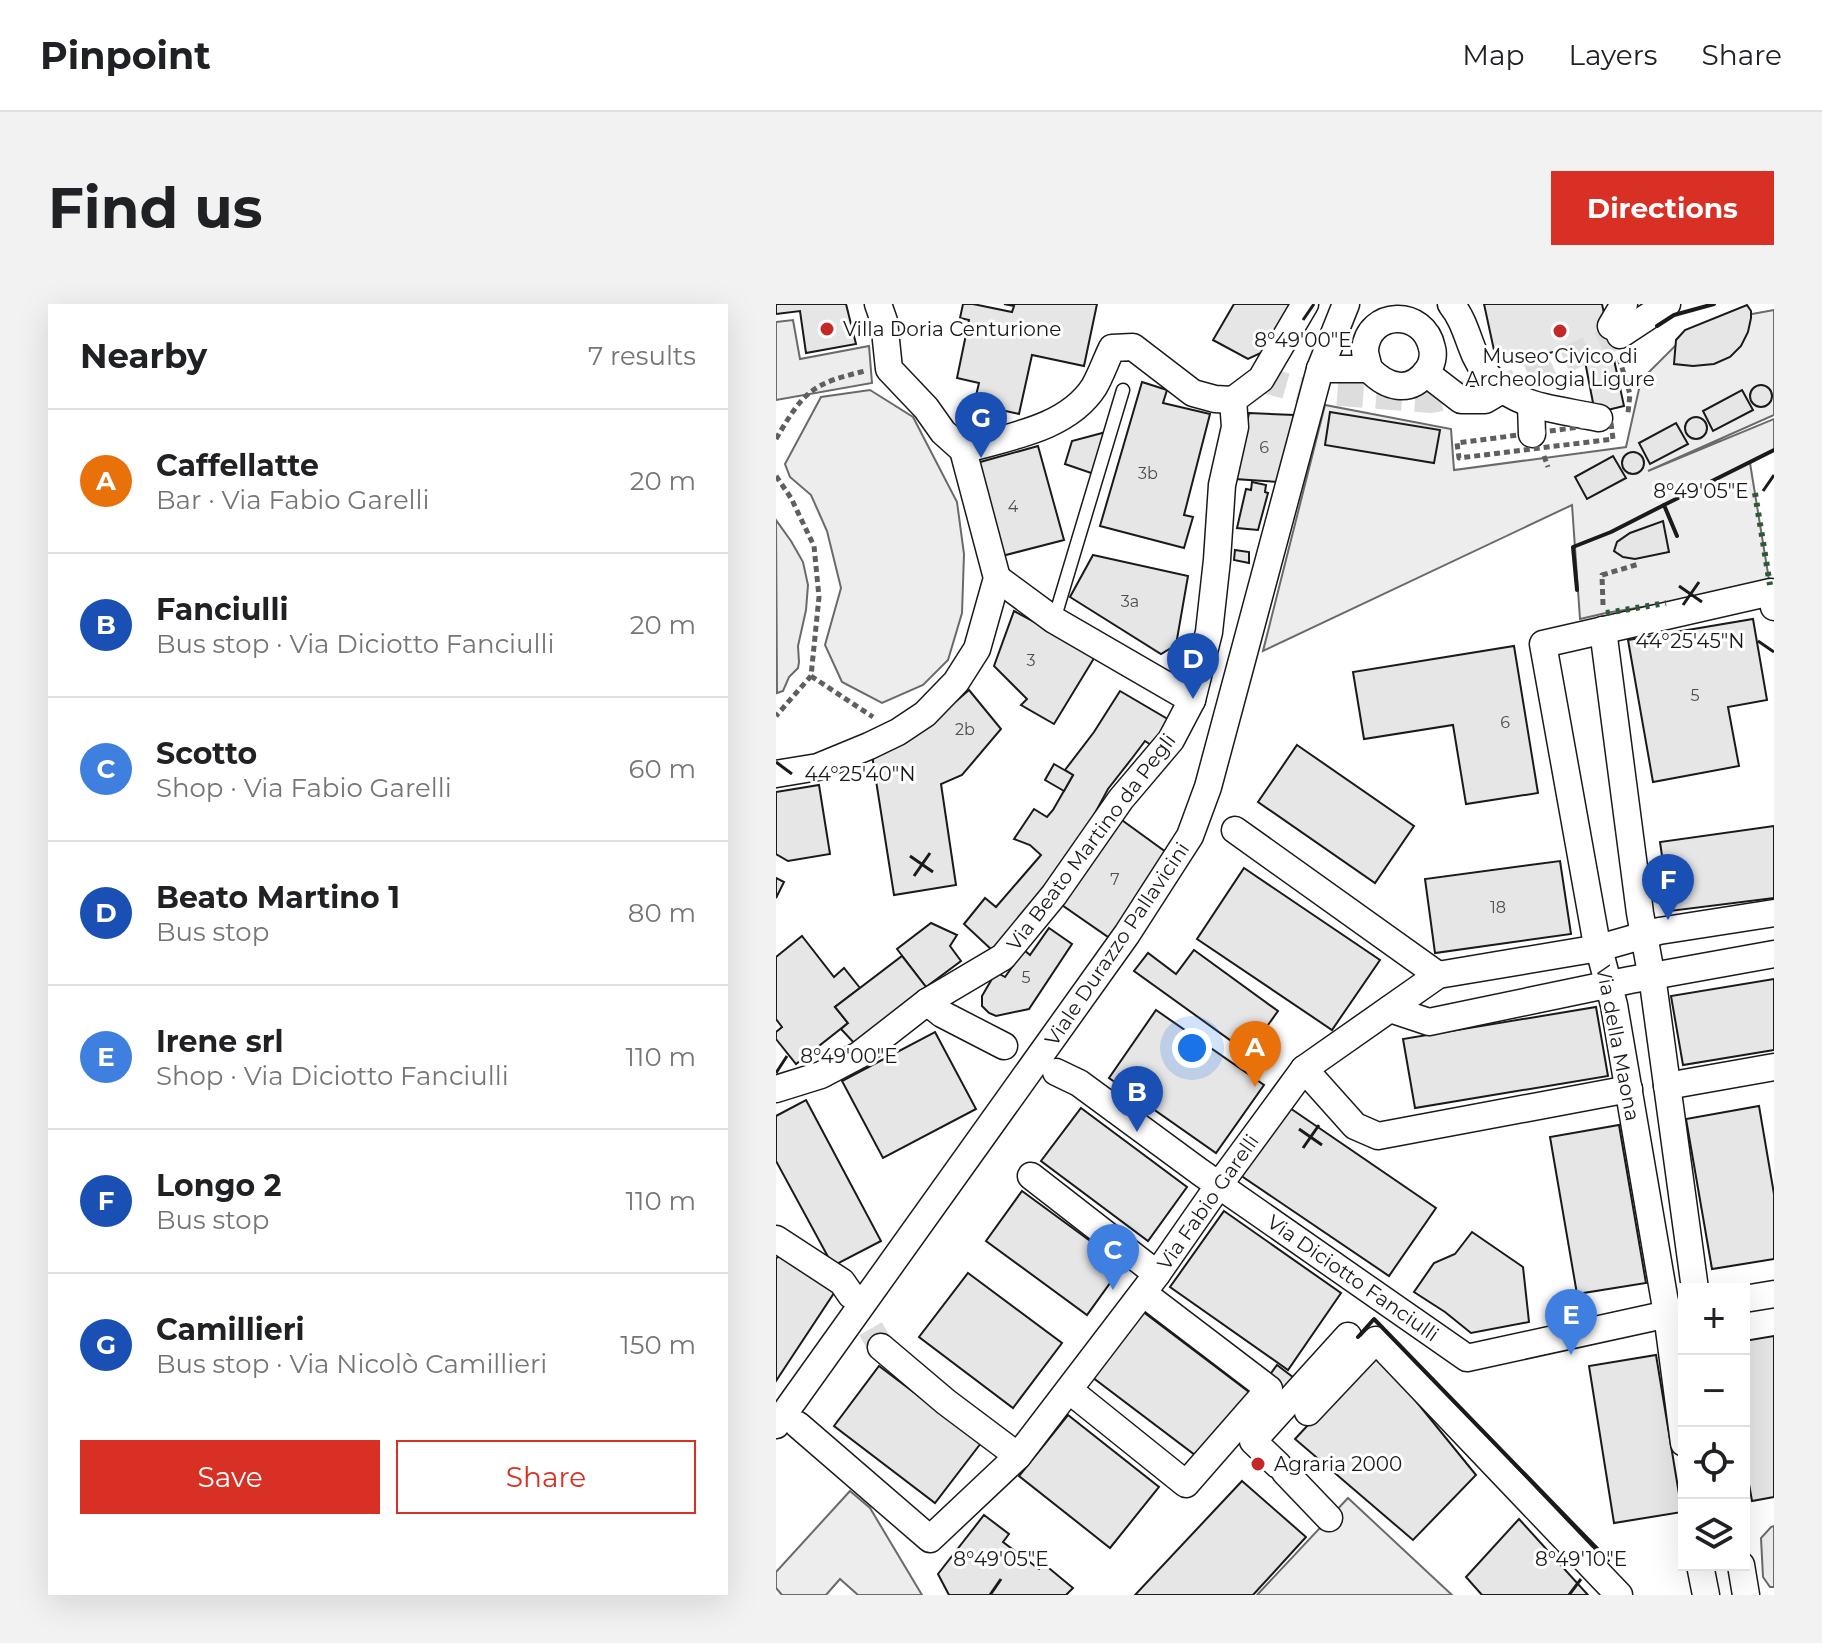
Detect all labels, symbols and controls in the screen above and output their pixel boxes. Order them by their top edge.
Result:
text: Pinpoint [40,32,211,79]
text: Map [1462,38,1525,72]
text: Layers [1569,38,1658,72]
text: Share [1702,38,1782,72]
button: Directions [1551,171,1774,245]
text: Find us [48,174,262,242]
place label: Villa Doria Centurione [843,317,1061,341]
marker: Villa Doria Centurione [818,320,836,338]
marker: Museo Civico di Archeologia Ligure [1551,322,1569,340]
text: 8°49'00"E [1254,328,1352,352]
text: Nearby [80,335,207,377]
text: 7 results [588,340,696,372]
place label: Museo Civico di Archeologia Ligure [1465,344,1655,391]
pin: G [955,392,1007,458]
house number: 6 [1259,438,1269,457]
text: Caffellatte [156,447,319,484]
house number: 3b [1138,464,1158,483]
text: A [96,465,116,497]
text: 20 m [630,465,696,497]
text: 8°49'05"E [1653,479,1749,503]
text: Bar · Via Fabio Garelli [156,484,430,516]
house number: 4 [1008,497,1019,516]
text: Fanciulli [156,591,288,628]
house number: 3a [1121,592,1139,611]
text: B [96,609,116,641]
text: 20 m [630,609,696,641]
text: Bus stop · Via Diciotto Fanciulli [156,628,555,660]
text: 44°25'45"N [1636,629,1744,653]
pin: D [1167,633,1219,699]
house number: 3 [1026,651,1036,670]
house number: 5 [1690,686,1700,705]
house number: 6 [1500,713,1510,732]
house number: 2b [955,720,975,739]
street label: Via Beato Martino da Pegli [1002,729,1180,955]
text: Scotto [156,735,257,772]
text: C [97,753,115,785]
text: 60 m [629,753,696,785]
text: 44°25'40"N [804,762,916,786]
text: Shop · Via Fabio Garelli [156,772,452,804]
street label: Viale Durazzo Pallavicini [1040,838,1194,1050]
pin: F [1642,854,1694,920]
house number: 7 [1110,870,1120,889]
text: Beato Martino 1 [156,879,400,916]
text: D [95,897,117,929]
text: 80 m [628,897,696,929]
house number: 18 [1490,898,1506,917]
text: Bus stop [156,916,269,948]
street label: Via della Maona [1591,963,1645,1123]
house number: 5 [1021,968,1031,987]
pin: A [1229,1021,1281,1087]
text: Irene srl [156,1023,284,1060]
your location [1172,1028,1212,1068]
text: E [97,1041,115,1073]
text: 110 m [626,1041,696,1073]
text: 8°49'00"E [800,1044,898,1068]
text: Shop · Via Diciotto Fanciulli [156,1060,509,1092]
pin: B [1111,1066,1163,1132]
street label: Via Fabio Garelli [1152,1130,1264,1274]
text: Longo 2 [156,1167,281,1204]
text: F [98,1185,114,1217]
text: 110 m [626,1185,696,1217]
text: Bus stop [156,1204,269,1236]
street label: Via Diciotto Fanciulli [1263,1210,1443,1346]
pin: C [1087,1224,1139,1290]
map controls [1678,1283,1750,1571]
button: + [1678,1283,1750,1355]
pin: E [1545,1289,1597,1355]
text: Camillieri [156,1311,305,1348]
text: G [96,1329,116,1361]
text: 150 m [620,1329,696,1361]
text: Bus stop · Via Nicolò Camillieri [156,1348,547,1380]
button: − [1678,1355,1750,1427]
button: locate [1678,1427,1750,1499]
button: Save [80,1440,380,1514]
button: Share [396,1440,696,1514]
place label: Agraria 2000 [1274,1452,1402,1476]
marker: Agraria 2000 [1249,1455,1267,1473]
button: layers [1678,1499,1750,1571]
text: 8°49'05"E [953,1547,1049,1571]
text: 8°49'10"E [1535,1547,1627,1571]

